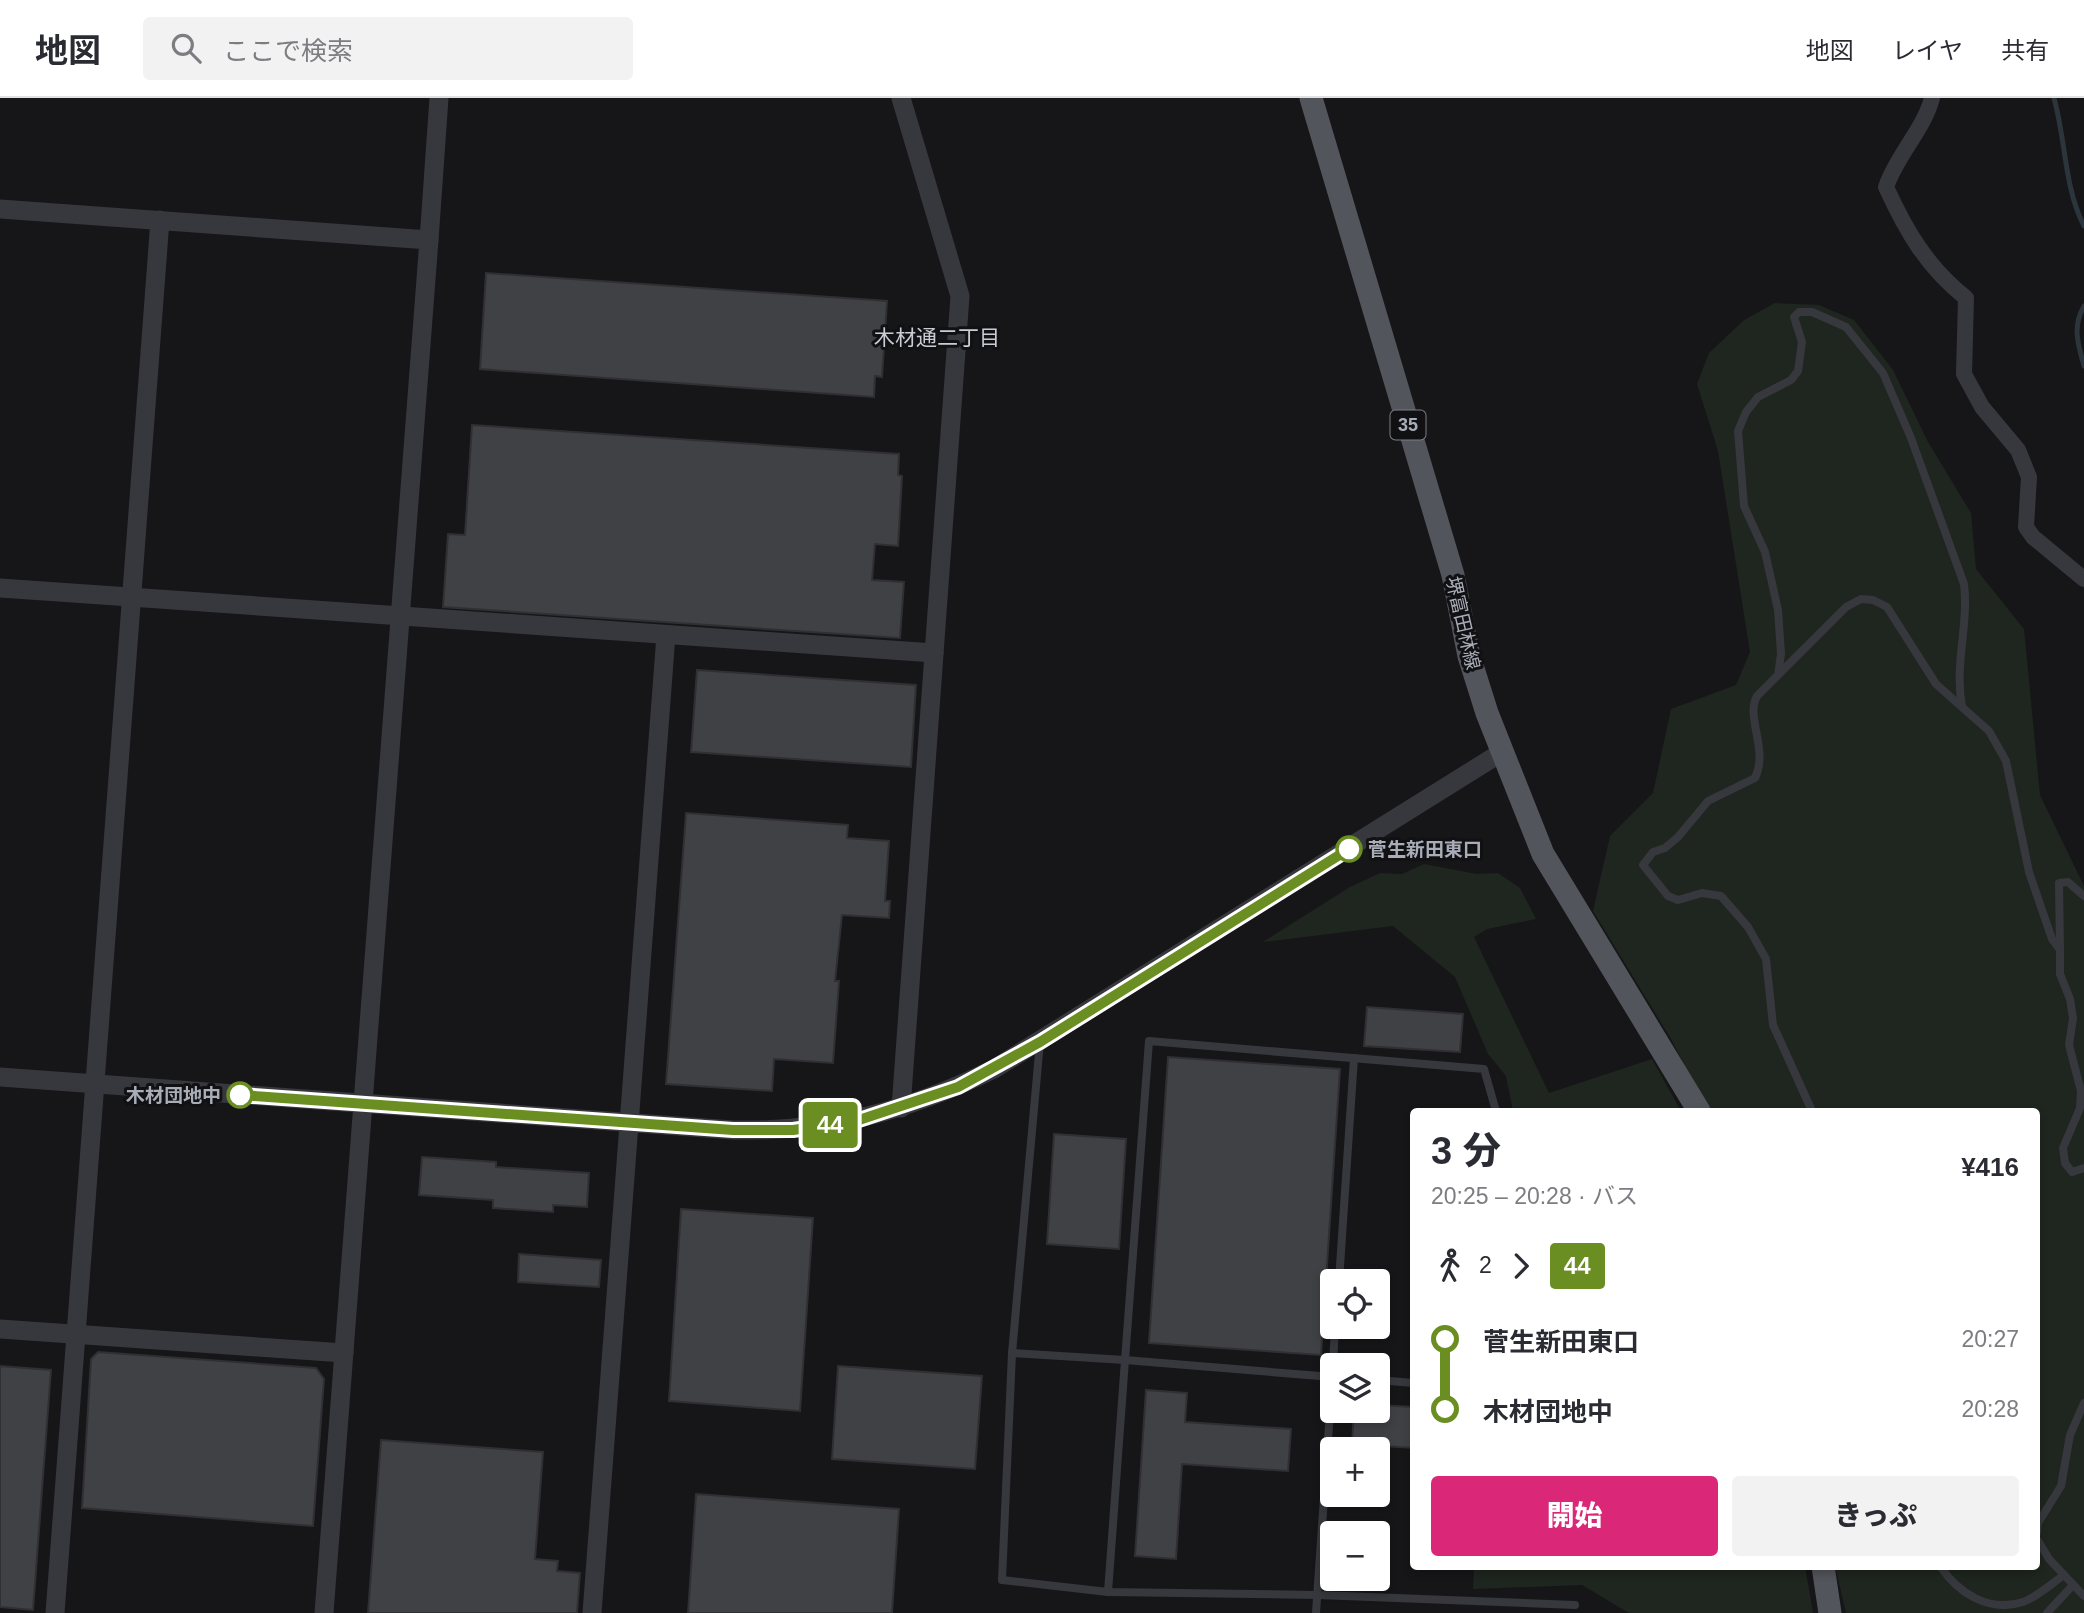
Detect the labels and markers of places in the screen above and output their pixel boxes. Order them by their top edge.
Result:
marker: 菅生新田東口 [1336,836,1362,862]
place label: 菅生新田東口 [1368,839,1482,860]
marker: 木材団地中 [227,1082,253,1108]
place label: 木材団地中 [126,1085,221,1106]

